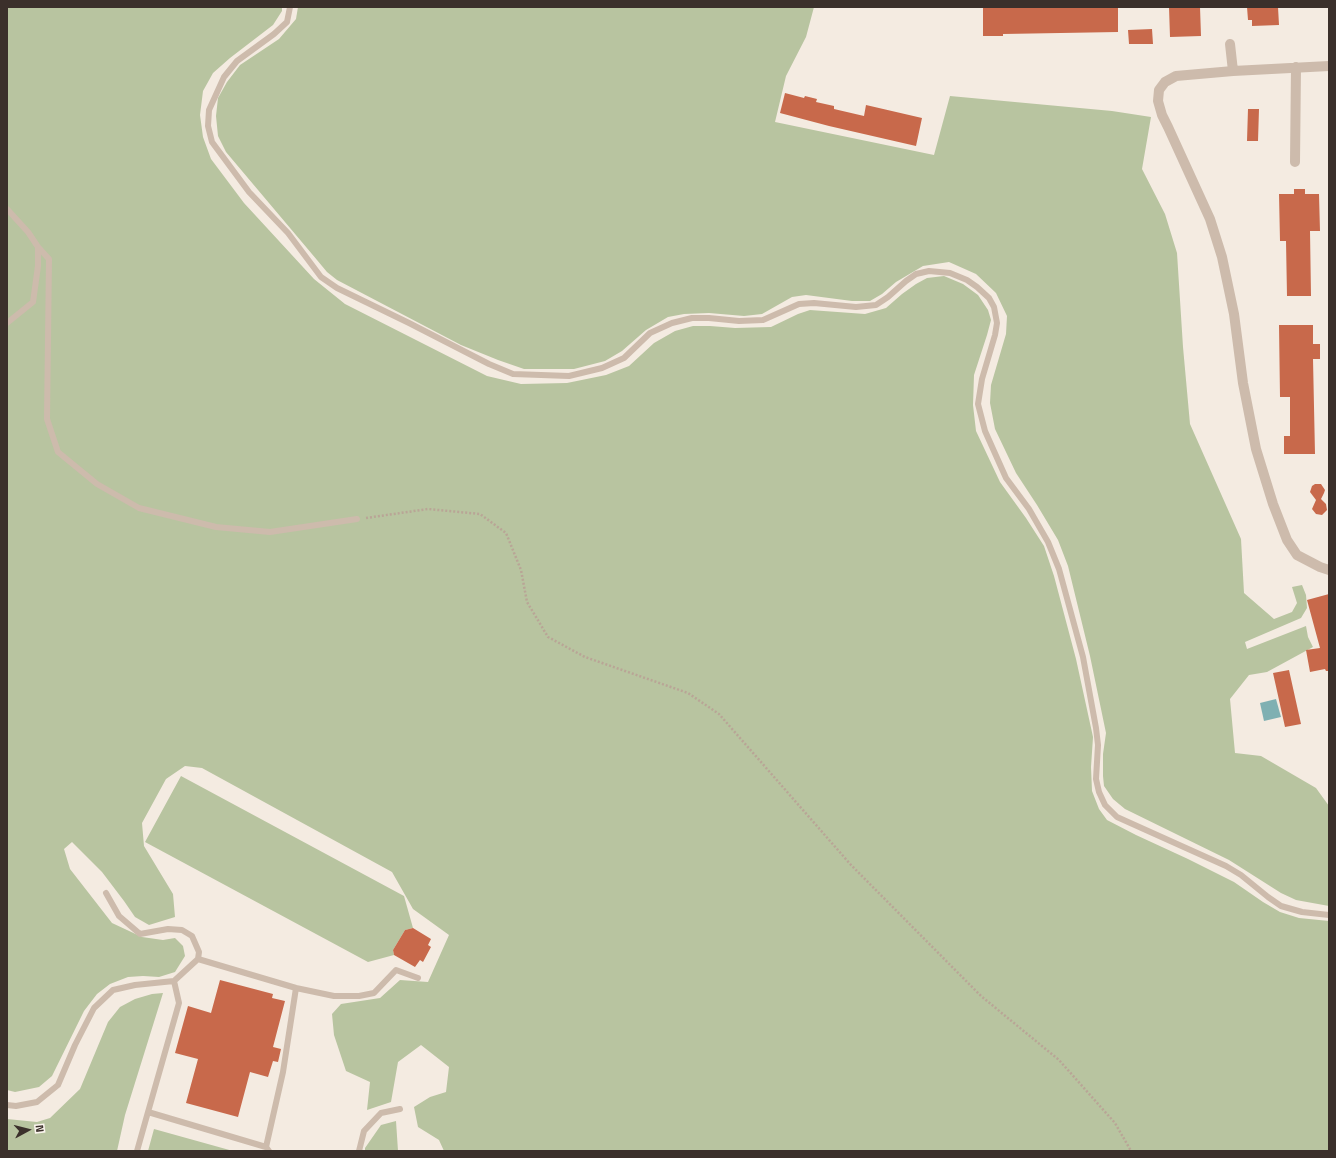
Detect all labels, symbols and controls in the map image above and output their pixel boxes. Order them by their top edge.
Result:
north arrow [8,1110,48,1150]
text: N [32,1124,48,1133]

